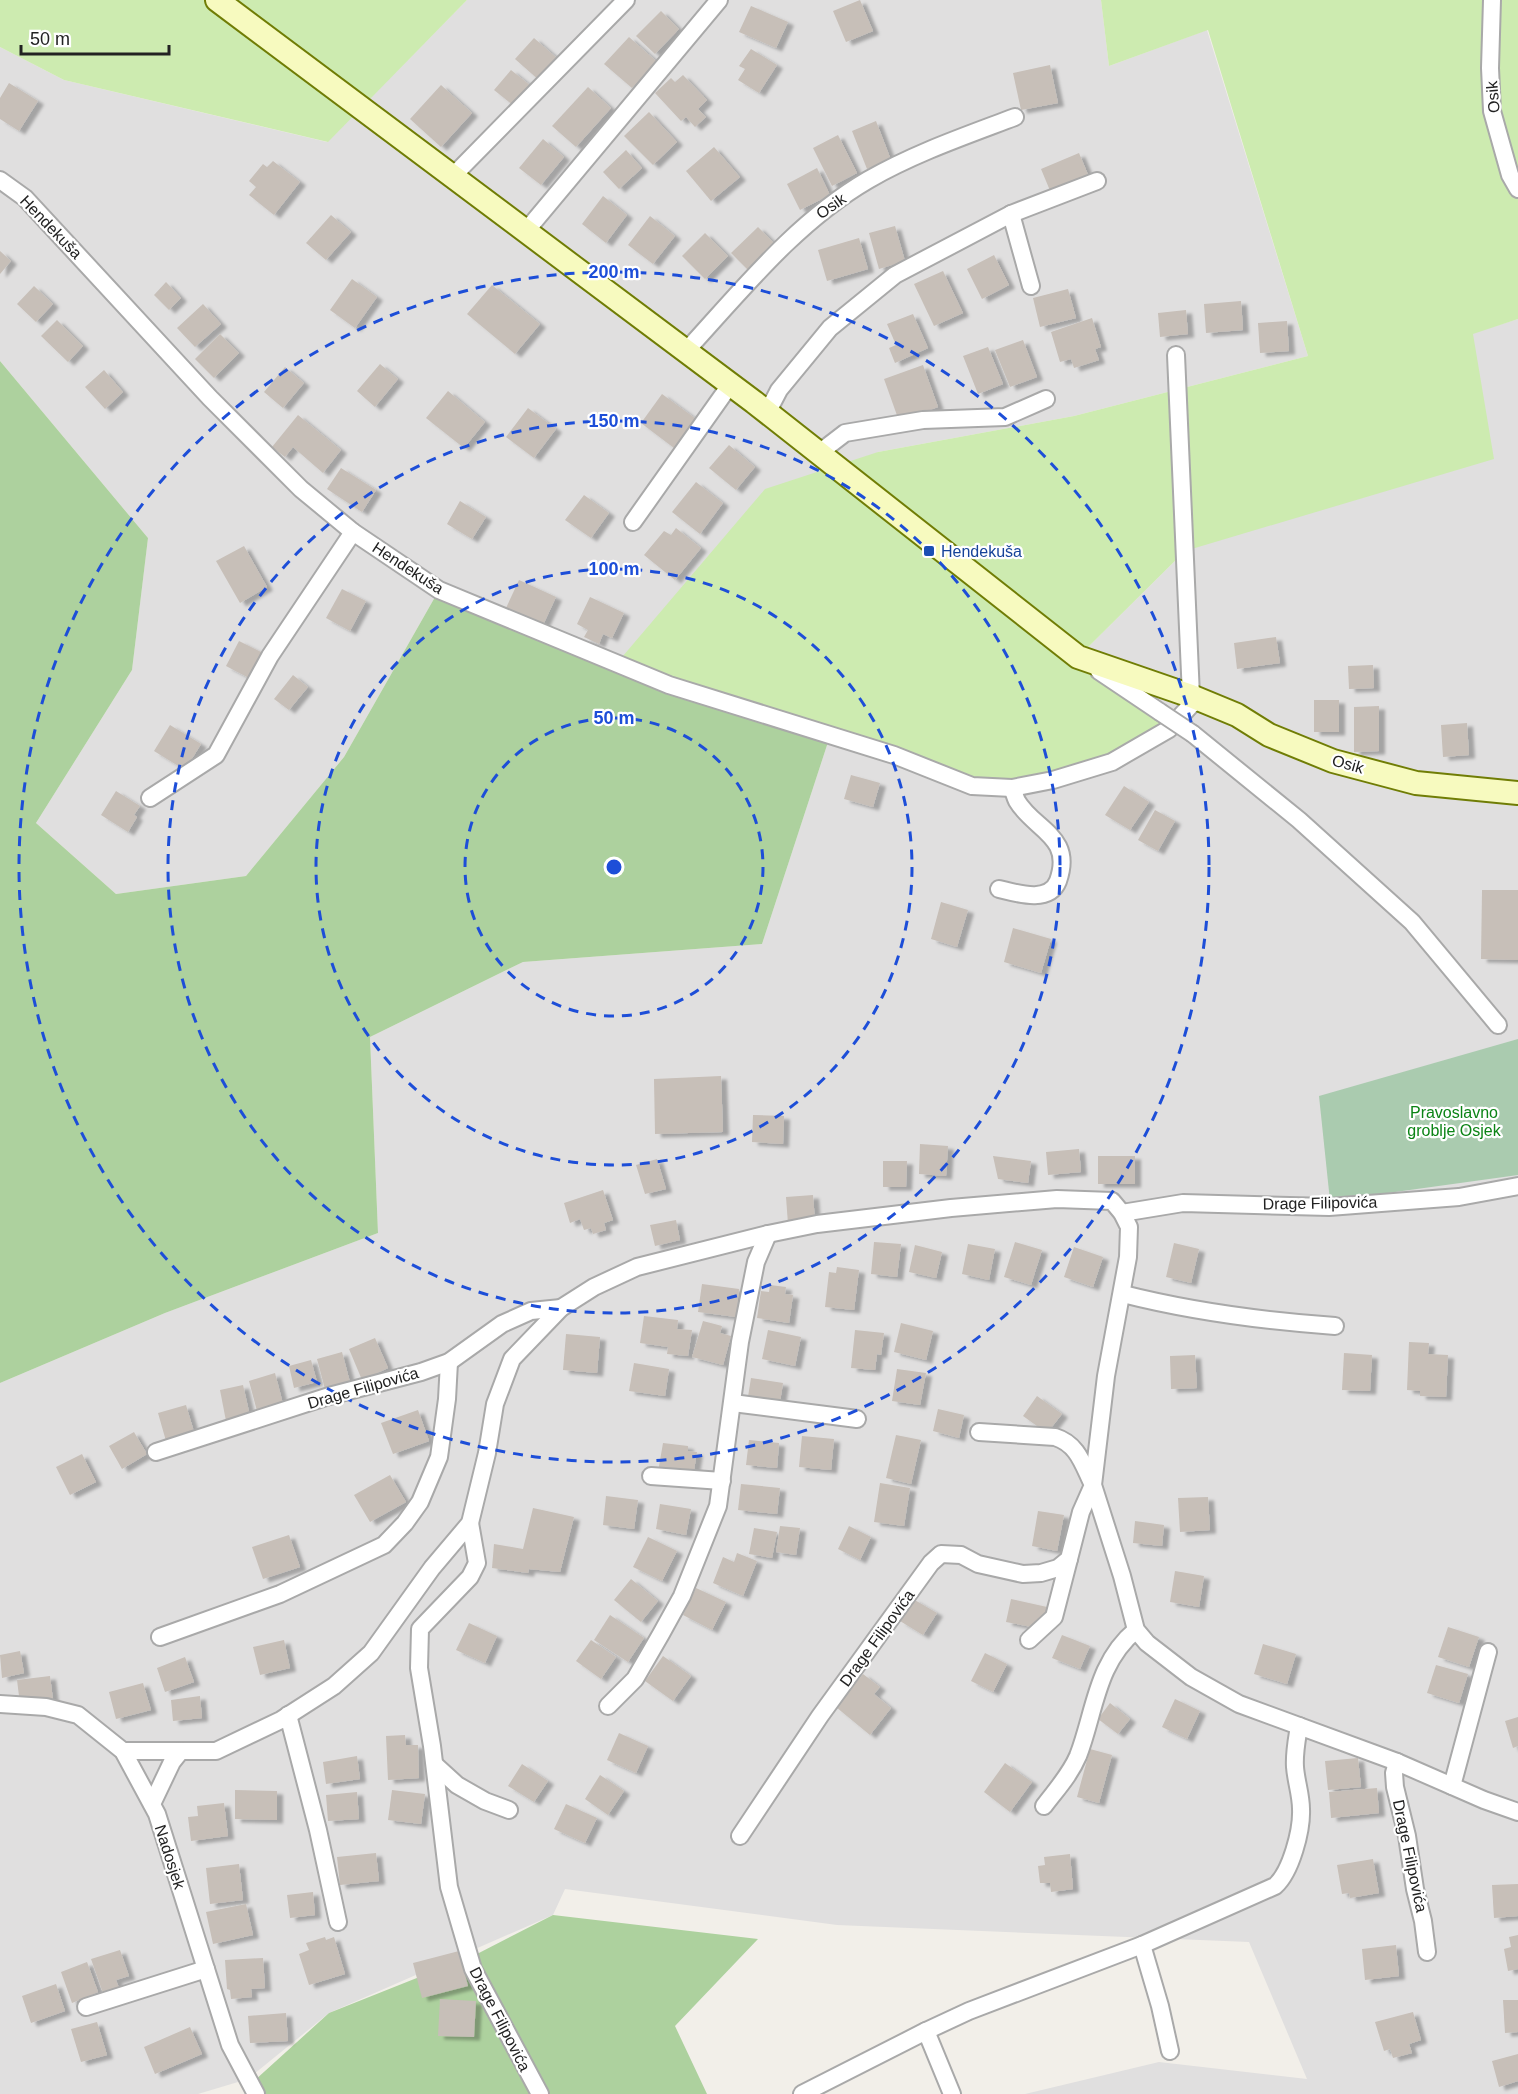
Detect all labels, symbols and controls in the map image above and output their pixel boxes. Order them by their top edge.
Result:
scale bar [21,18,170,56]
text: 50 m [30,29,70,49]
street label: Osik [1483,79,1503,114]
street label: Osik [813,189,850,222]
street label: Hendekuša [17,192,85,262]
text: 200 m [588,262,640,282]
text: 150 m [588,411,640,431]
street label: Hendekuša [369,539,447,597]
place label: Hendekuša [941,543,1022,560]
marker: Hendekuša [922,544,936,558]
text: 100 m [588,559,640,579]
text: 50 m [593,708,635,728]
street label: Osik [1330,751,1367,777]
centre of rings [604,857,624,877]
park label: Pravoslavno groblje Osjek [1407,1104,1502,1139]
street label: Drage Filipovića [1263,1193,1378,1212]
street label: Drage Filipovića [306,1364,421,1412]
street label: Drage Filipovića [836,1587,918,1689]
street label: Drage Filipovića [1390,1798,1430,1914]
street label: Nadosjek [152,1823,189,1892]
street label: Drage Filipovića [466,1964,534,2074]

